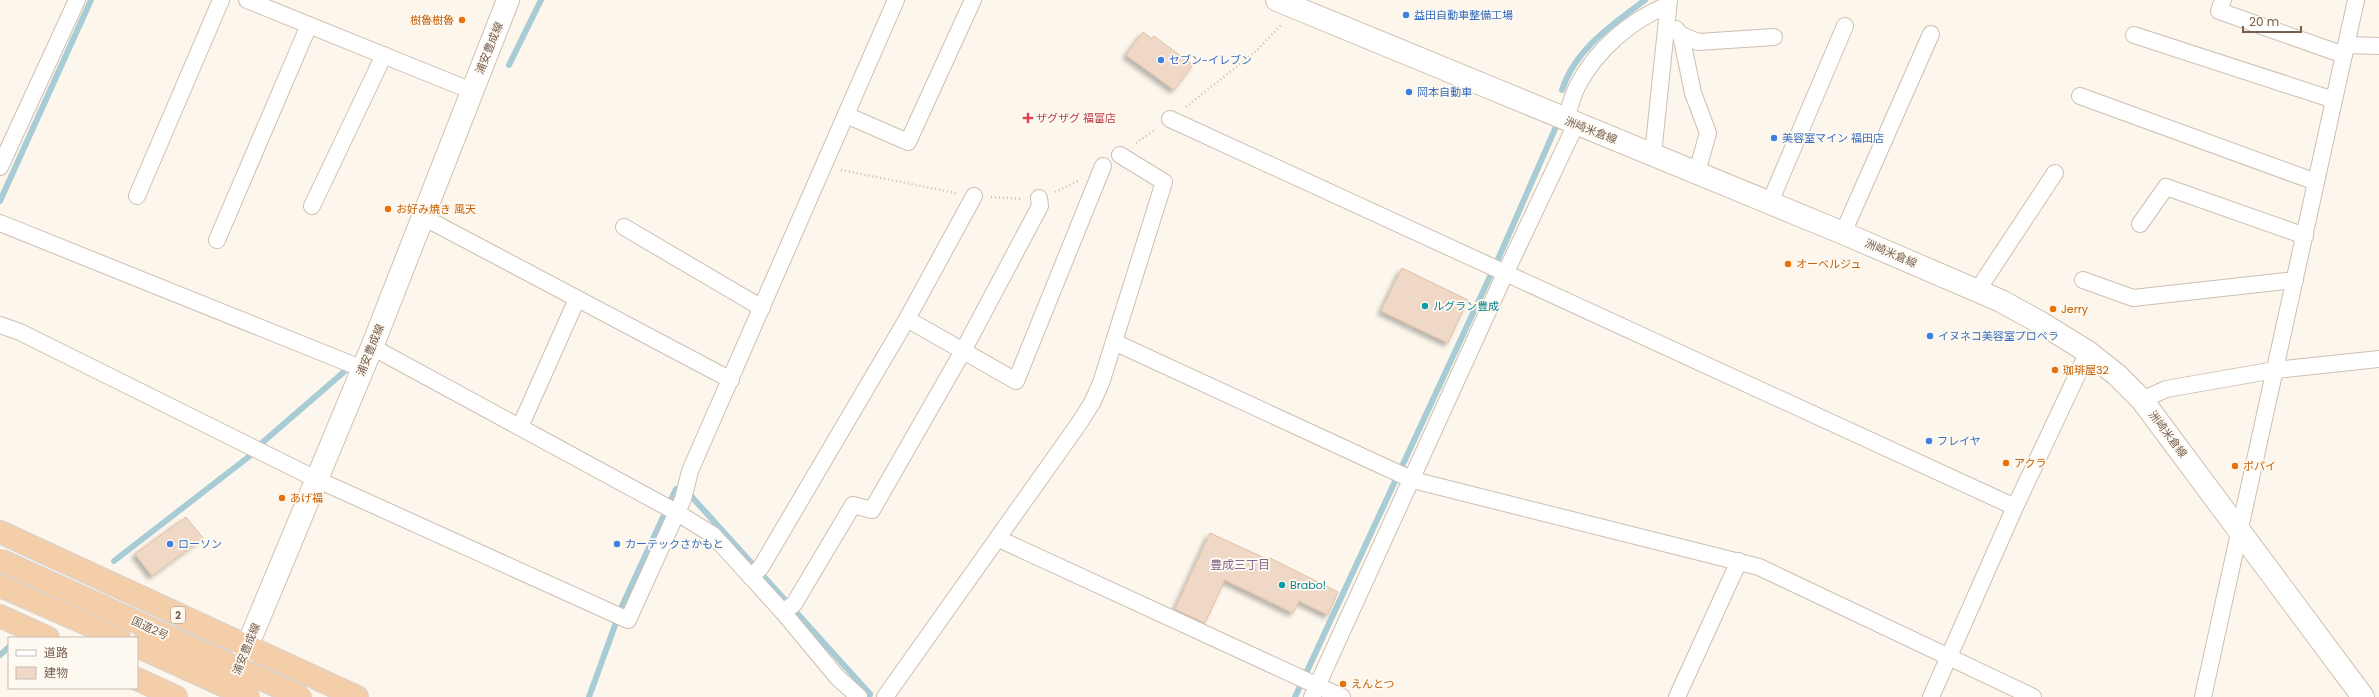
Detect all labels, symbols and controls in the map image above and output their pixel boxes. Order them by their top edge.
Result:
place label: 益田自動車整備工場 [1414,7,1513,23]
scale bar [2243,8,2301,34]
marker: 益田自動車整備工場 [1401,10,1411,20]
place label: 樹魯樹魯 [410,12,454,28]
text: 20 m [2249,13,2279,30]
marker: 樹魯樹魯 [457,15,467,25]
street label: 浦安豊成線 [471,20,507,76]
place label: セブン-イレブン [1169,52,1252,68]
marker: セブン-イレブン [1156,55,1166,65]
place label: 岡本自動車 [1417,84,1472,100]
marker: 岡本自動車 [1404,87,1414,97]
place label: ザグザグ 福富店 [1036,110,1116,126]
marker: ザグザグ 福富店 [1023,113,1033,123]
street label: 洲崎米倉線 [1562,113,1620,147]
place label: 美容室マイン 福田店 [1782,130,1884,146]
marker: 美容室マイン 福田店 [1769,133,1779,143]
place label: お好み焼き 風天 [396,201,476,217]
marker: お好み焼き 風天 [383,204,393,214]
street label: 洲崎米倉線 [1863,235,1919,271]
place label: オーベルジュ [1796,256,1861,272]
marker: オーベルジュ [1783,259,1793,269]
place label: ルグラン豊成 [1433,298,1499,314]
marker: ルグラン豊成 [1420,301,1430,311]
place label: Jerry [2061,301,2089,317]
marker: Jerry [2048,304,2058,314]
street label: 浦安豊成線 [352,322,388,378]
place label: イヌネコ美容室プロペラ [1938,328,2059,344]
marker: イヌネコ美容室プロペラ [1925,331,1935,341]
place label: 珈琲屋32 [2063,362,2109,378]
marker: 珈琲屋32 [2050,365,2060,375]
street label: 洲崎米倉線 [2145,407,2191,461]
place label: フレイヤ [1937,433,1981,449]
marker: フレイヤ [1924,436,1934,446]
place label: アクラ [2014,455,2046,471]
marker: アクラ [2001,458,2011,468]
place label: ポパイ [2243,458,2276,474]
marker: ポパイ [2230,461,2240,471]
place label: あげ福 [290,490,323,506]
marker: あげ福 [277,493,287,503]
place label: ローソン [178,536,222,552]
place label: カーテックさかもと [625,536,724,552]
marker: ローソン [165,539,175,549]
marker: カーテックさかもと [612,539,622,549]
district label: 豊成三丁目 [1210,556,1270,573]
place label: Brabo! [1290,577,1326,593]
marker: Brabo! [1277,580,1287,590]
road number: 2 [171,607,185,623]
street label: 国道2号 [129,612,171,644]
street label: 浦安豊成線 [228,621,264,677]
legend [8,637,138,689]
text: 道路 [44,644,68,661]
text: 建物 [44,664,68,681]
place label: えんとつ [1351,676,1395,692]
marker: えんとつ [1338,679,1348,689]

